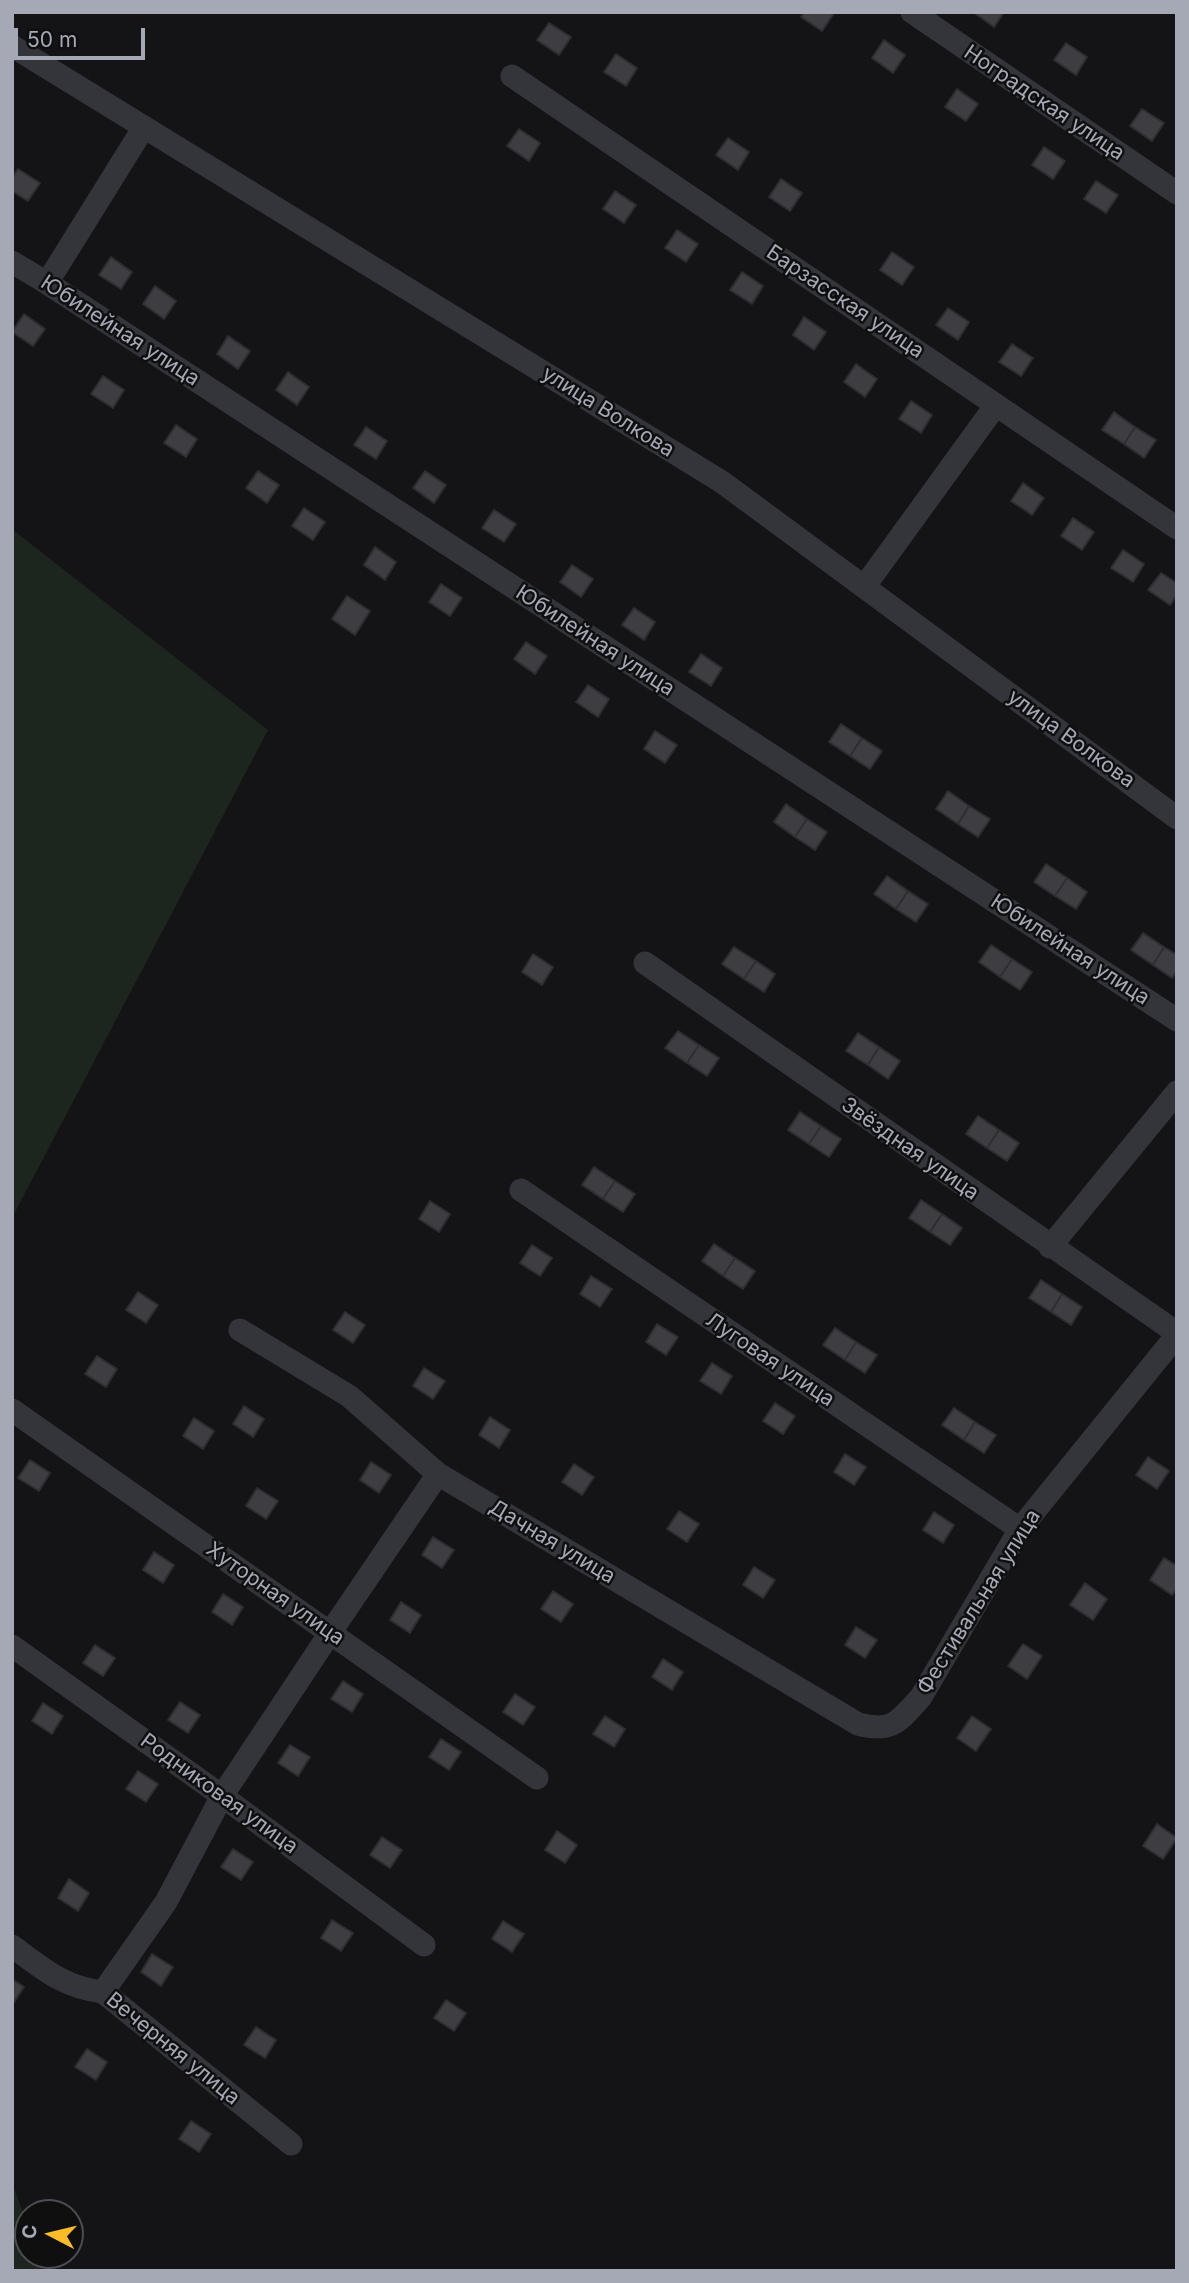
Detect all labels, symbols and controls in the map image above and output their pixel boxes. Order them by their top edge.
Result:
scale bar [18,14,149,58]
text: 50 m [27,27,77,52]
street label: Ноградская улица [959,40,1129,166]
street label: Барзасская улица [761,240,929,364]
street label: Юбилейная улица [36,270,204,392]
street label: улица Волкова [537,361,679,463]
street label: Юбилейная улица [511,580,679,702]
street label: улица Волкова [1002,684,1140,794]
street label: Юбилейная улица [986,889,1154,1011]
street label: Звёздная улица [836,1092,984,1206]
street label: Луговая улица [701,1308,839,1412]
street label: Дачная улица [484,1494,620,1590]
street label: Фестивальная улица [912,1505,1046,1699]
street label: Хуторная улица [201,1537,349,1651]
street label: Родниковая улица [135,1728,303,1860]
street label: Вечерняя улица [101,1987,245,2111]
north arrow [14,2199,84,2269]
text: С [17,2223,42,2240]

